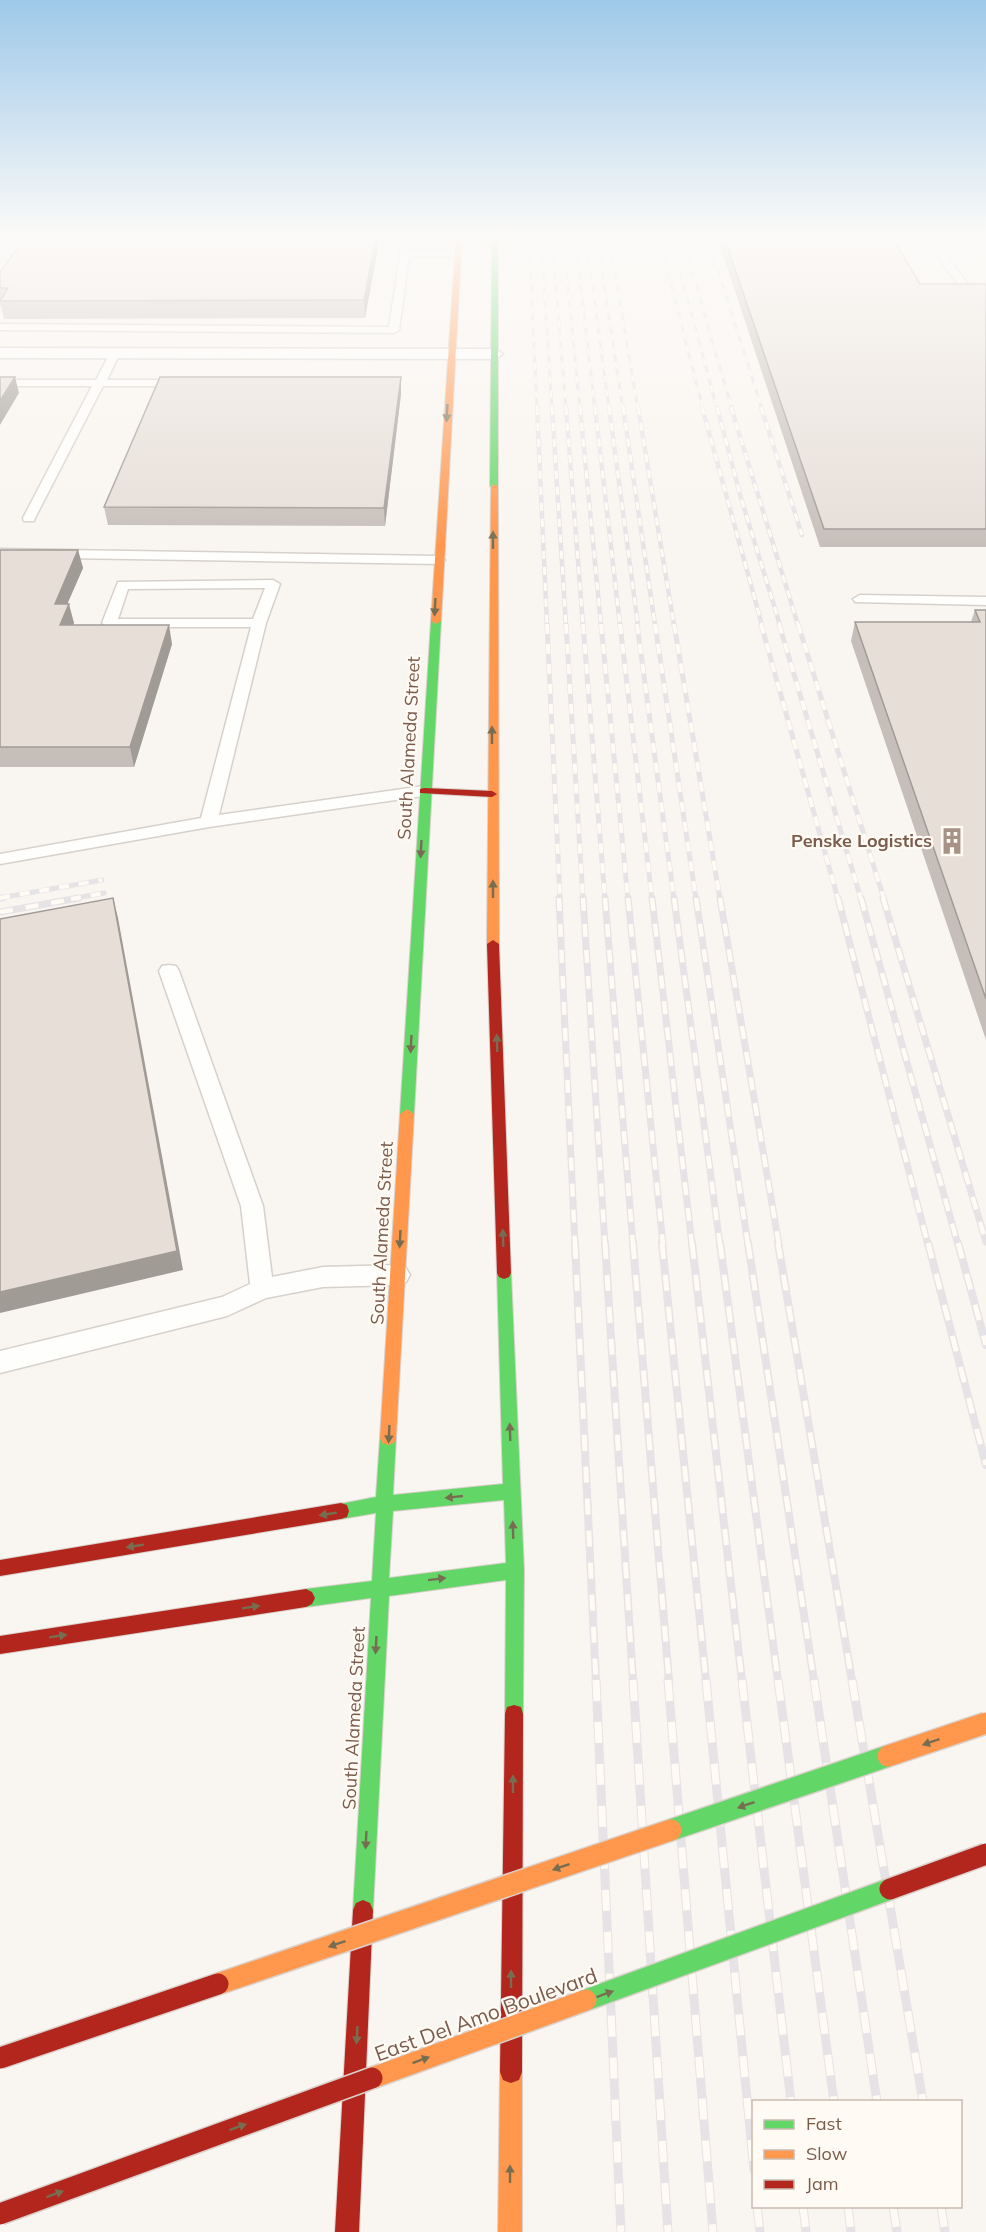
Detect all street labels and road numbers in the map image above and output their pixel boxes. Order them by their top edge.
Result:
street label: South Alameda Street [392,656,425,840]
street label: South Alameda Street [365,1141,398,1325]
street label: South Alameda Street [337,1626,370,1810]
street label: East Del Amo Boulevard [371,1962,601,2066]

